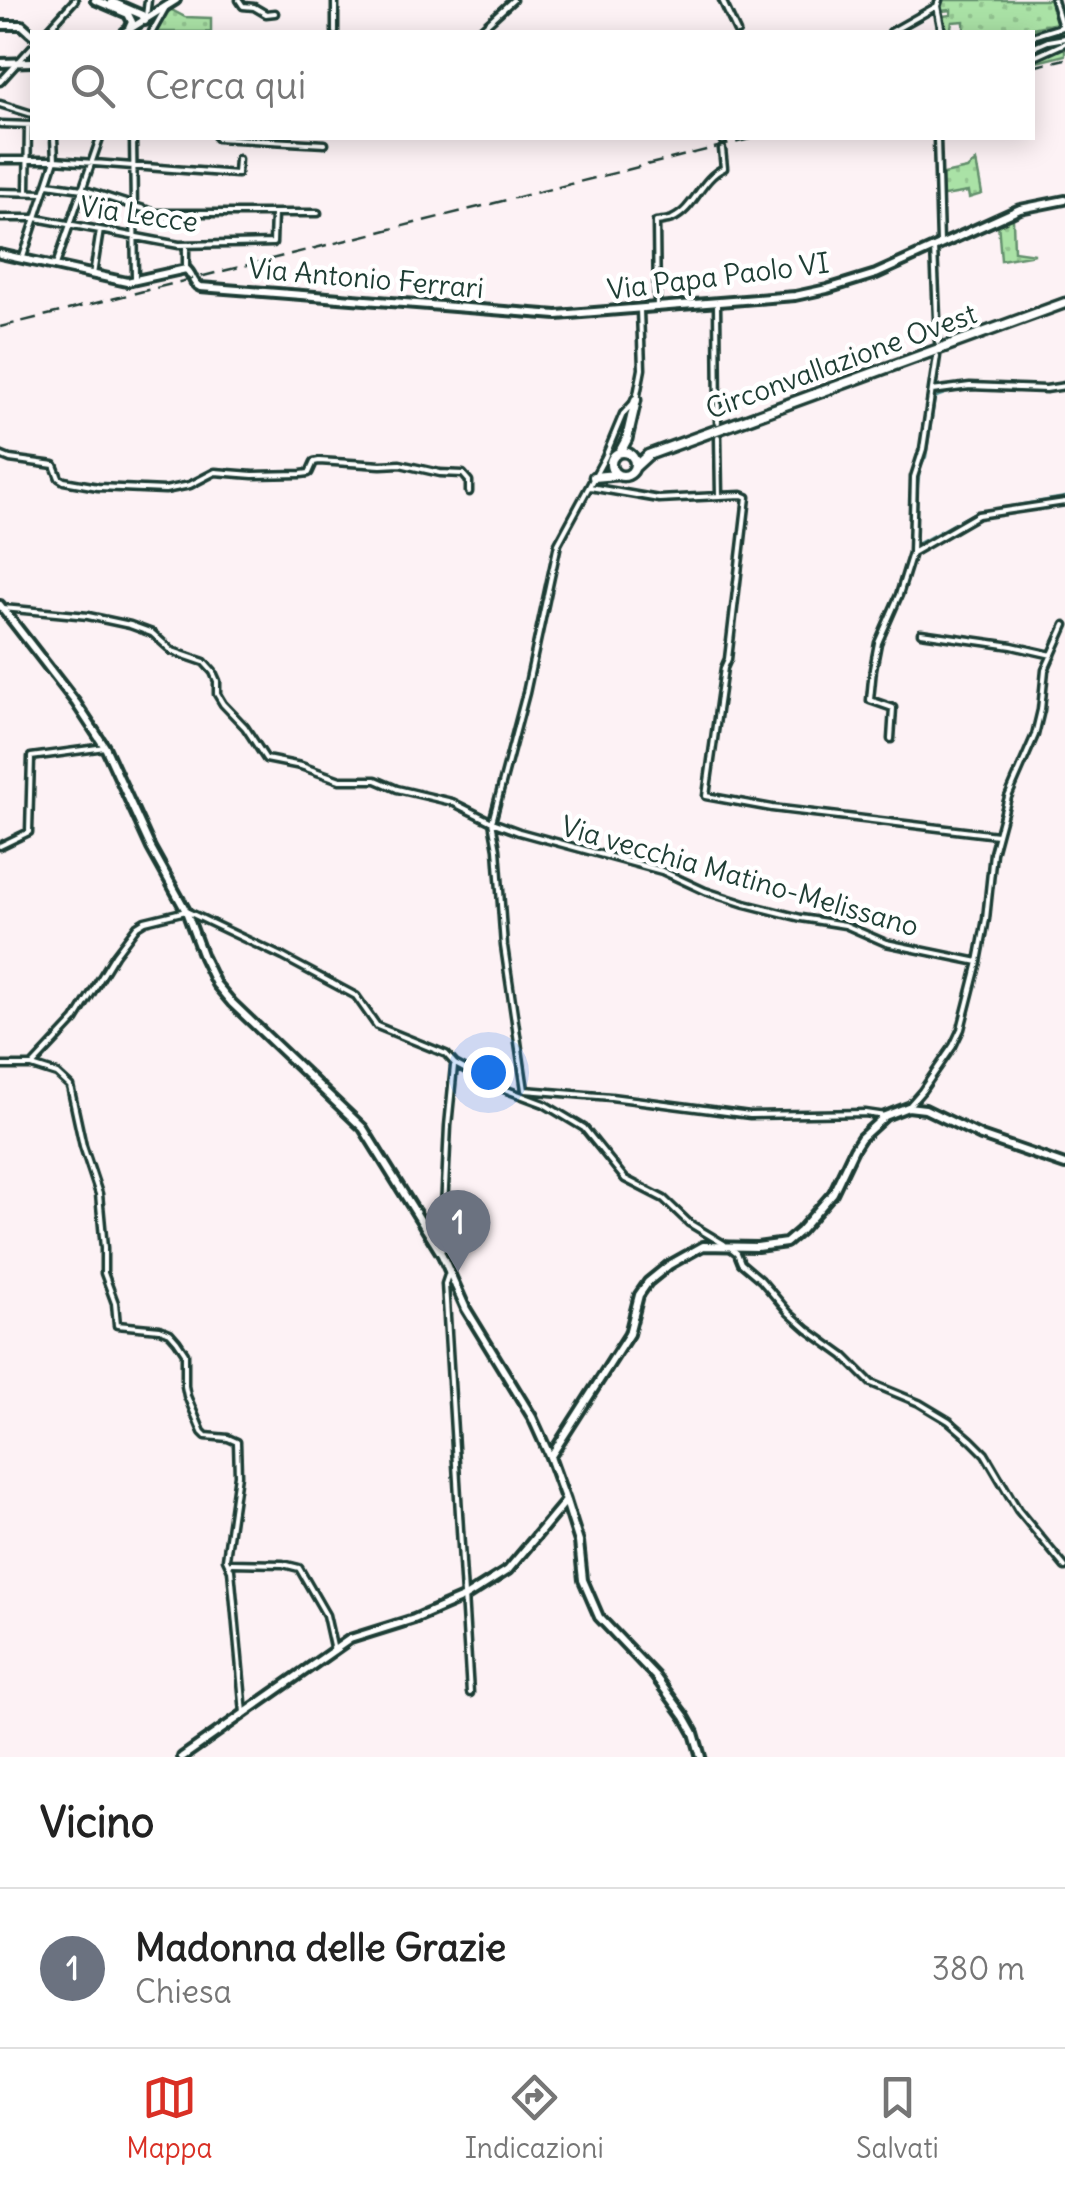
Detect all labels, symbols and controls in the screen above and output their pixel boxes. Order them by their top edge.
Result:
search box [30,30,1035,140]
icon: search [65,58,120,113]
text: Cerca qui [145,62,306,109]
street label: Via Lecce [78,188,200,240]
street label: Via Papa Paolo VI [605,245,831,307]
street label: Via Antonio Ferrari [247,250,485,306]
street label: Circonvallazione Ovest [701,295,981,427]
street label: Via vecchia Matino-Melissano [557,808,923,944]
your location [463,1047,514,1098]
pin: 1 [426,1190,490,1272]
text: Vicino [40,1796,154,1848]
text: Madonna delle Grazie [135,1924,506,1971]
text: 1 [66,1948,79,1989]
text: 380 m [932,1948,1025,1989]
text: Chiesa [135,1971,232,2012]
tab: Mappa [126,2070,213,2166]
tab: Indicazioni [465,2070,604,2166]
tab: Salvati [856,2070,939,2166]

